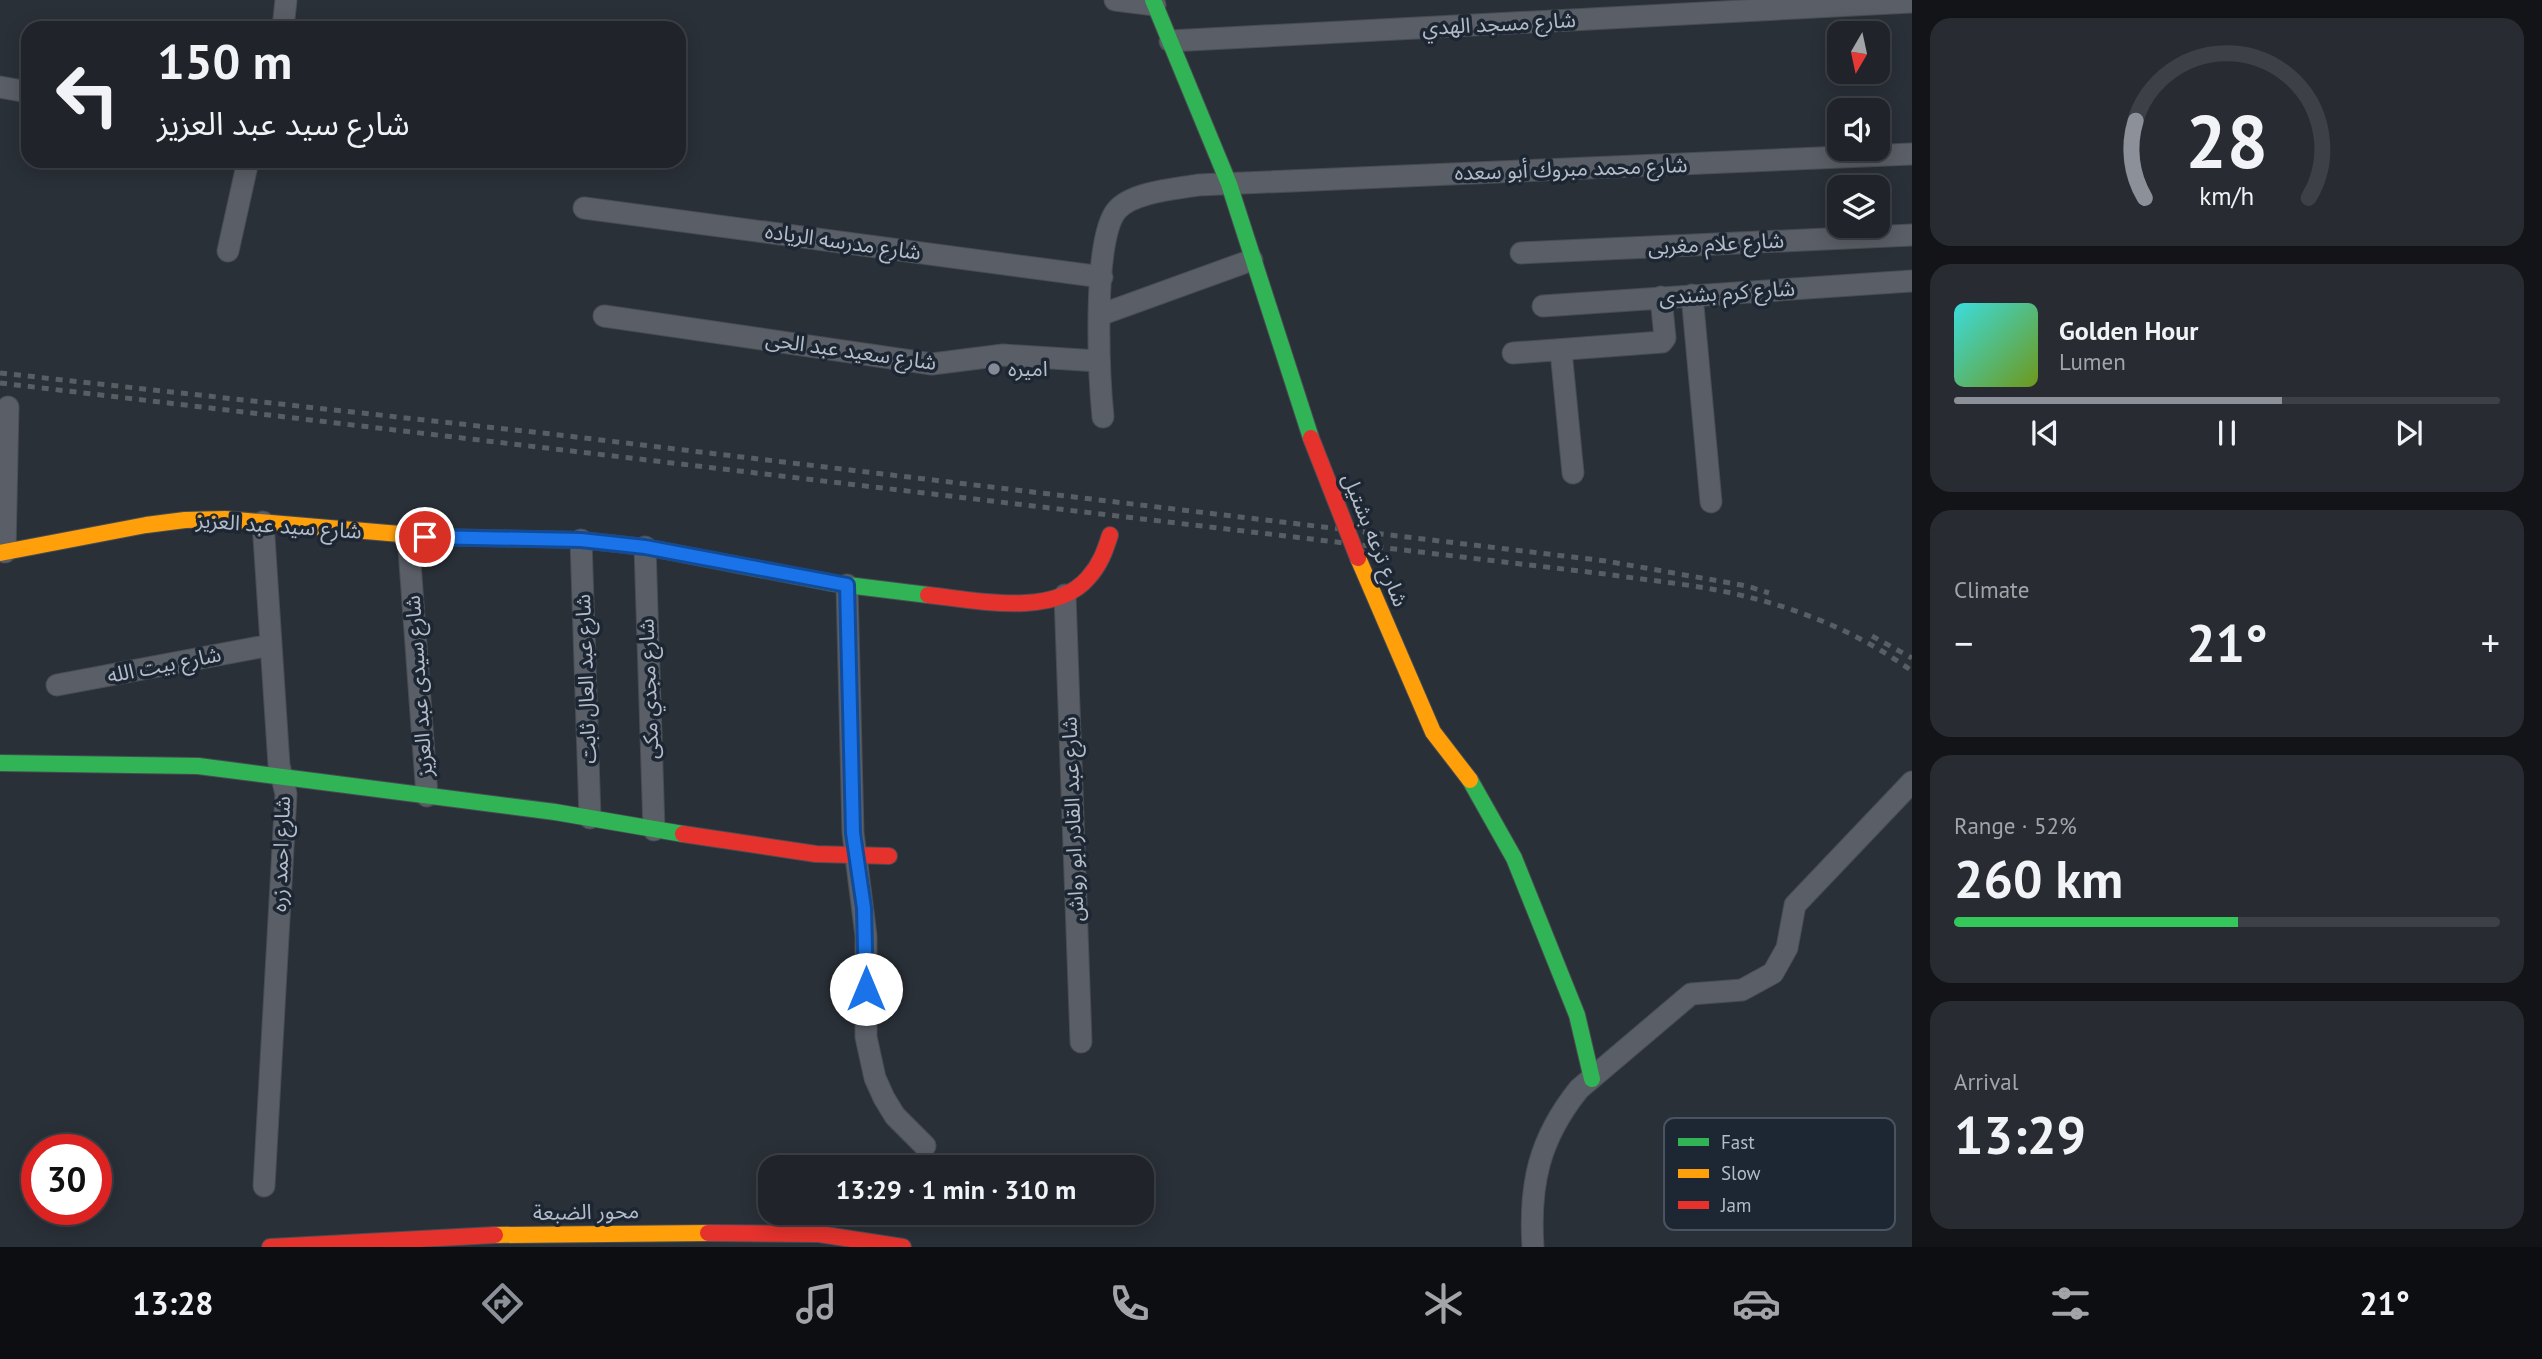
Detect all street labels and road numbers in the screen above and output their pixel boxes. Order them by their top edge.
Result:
street label: شارع مسجد الهدي [1421,6,1577,44]
street label: شارع محمد مبروك أبو سعده [1454,151,1688,188]
street label: شارع مدرسه الرياده [763,217,923,268]
street label: شارع علام مغربى [1647,226,1785,264]
street label: شارع كرم بشندى [1658,274,1796,314]
street label: شارع سعيد عبد الحى [764,325,938,378]
street label: شارع ترعه بشتيل [1335,469,1414,611]
street label: شارع سيد عبد العزيز [194,506,363,547]
street label: شارع سيدى عبد العزيز [399,594,440,779]
street label: شارع عبد العال ثابت [569,594,604,764]
street label: شارع مجدي مكى [633,618,667,760]
street label: شارع بيت الله [105,640,224,691]
street label: شارع عبد القادر ابو رواش [1055,716,1092,922]
street label: شارع احمد زره [265,796,298,912]
street label: محور الضبعة [533,1197,639,1226]

